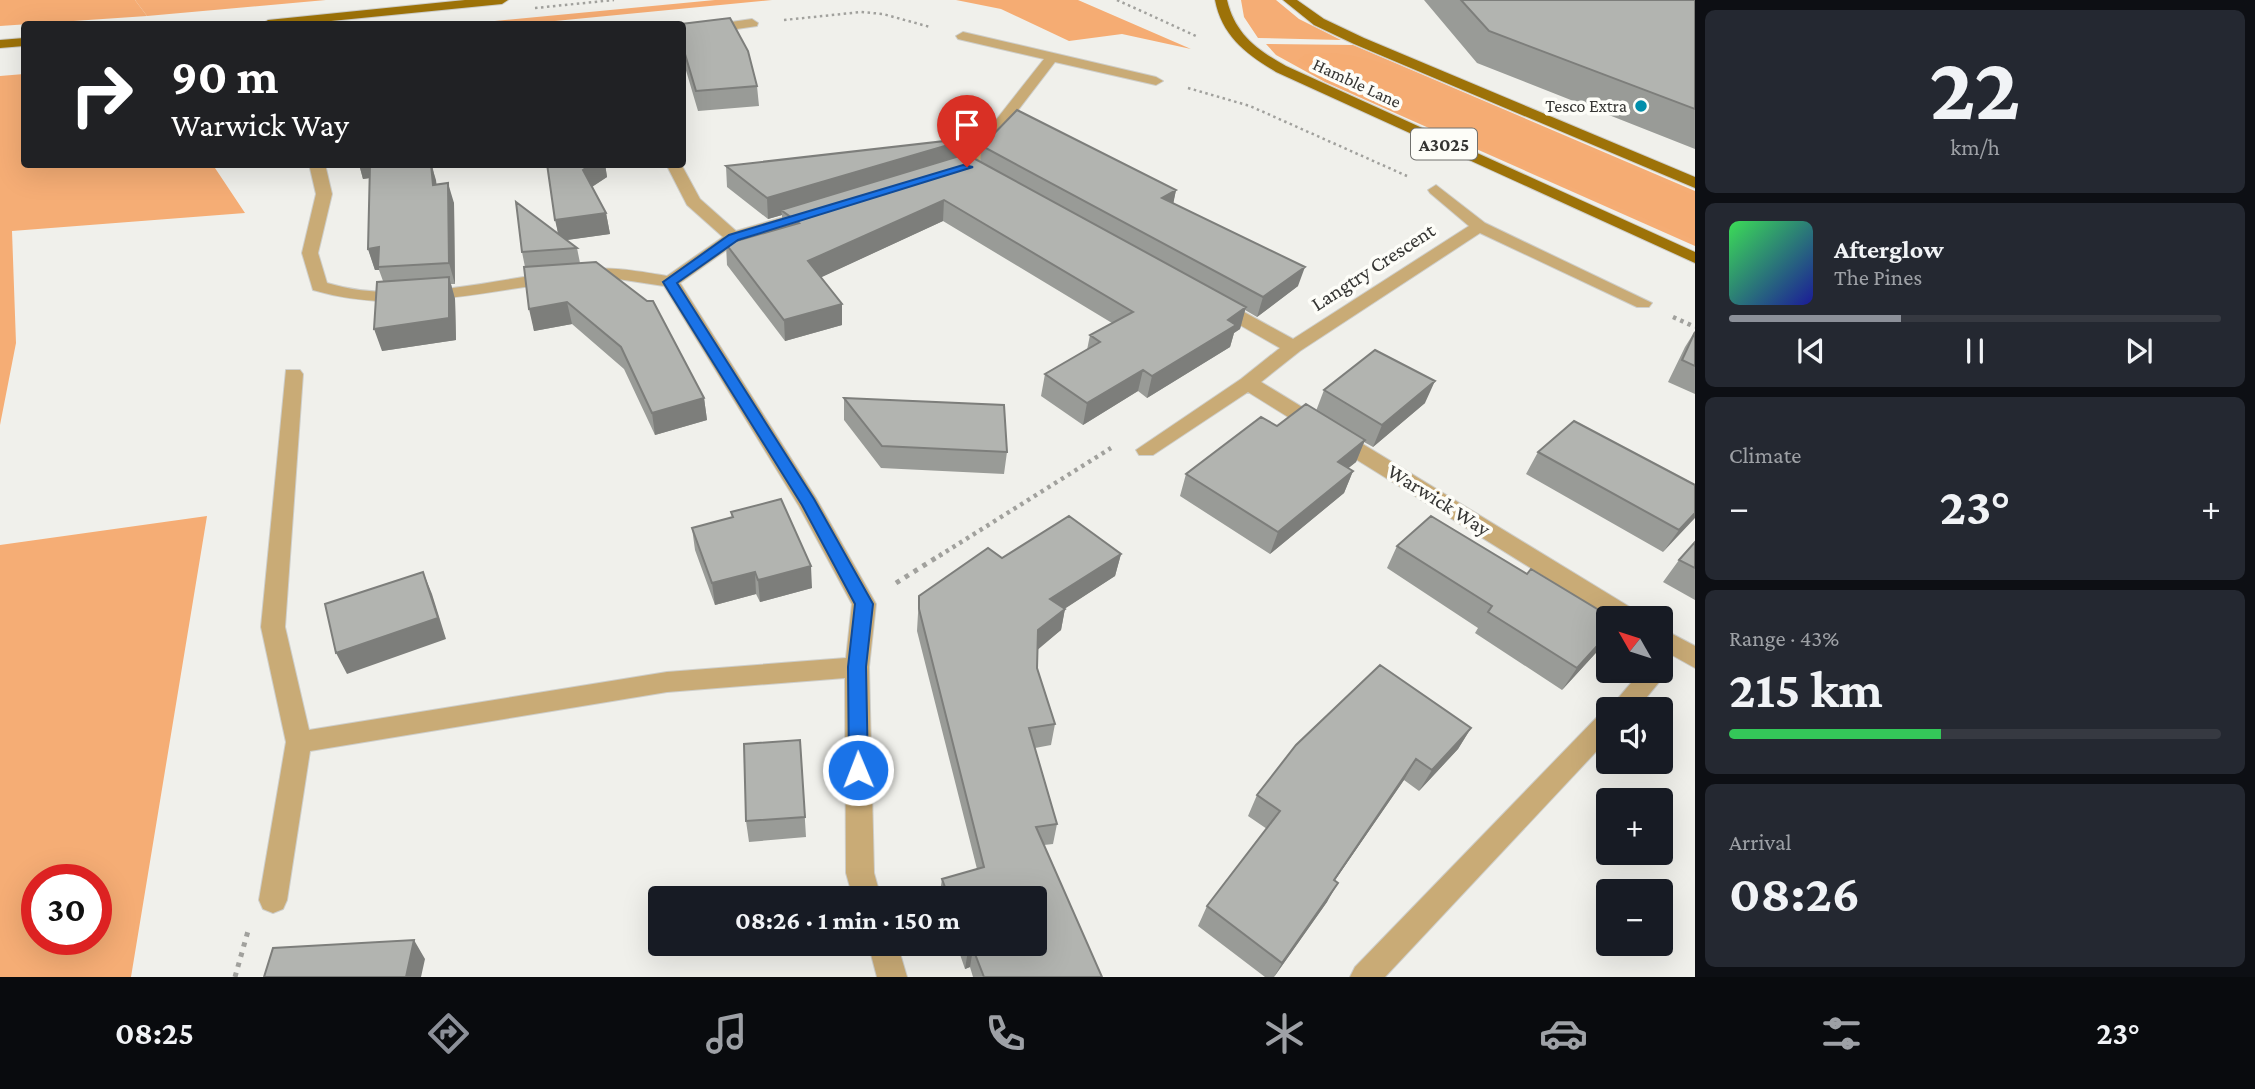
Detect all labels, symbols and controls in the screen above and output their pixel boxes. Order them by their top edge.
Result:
text: 22 [1929,37,2021,139]
icon: right [56,49,147,140]
text: 90 m [171,49,278,104]
street label: Hamble Lane [1310,54,1404,112]
pin [937,95,997,167]
place label: Tesco Extra [1545,96,1627,116]
marker: Tesco Extra [1633,98,1649,114]
icon: arrive [948,106,986,144]
text: Warwick Way [171,107,349,143]
road number: A3025 [1411,128,1477,160]
text: km/h [1950,134,2000,160]
street label: Langtry Crescent [1307,218,1440,316]
text: Afterglow [1834,235,1944,264]
text: The Pines [1834,264,1922,290]
icon: previous [1792,332,1830,370]
icon: pause [1956,332,1994,370]
icon: next [2120,332,2158,370]
text: Climate [1729,442,1801,468]
street label: Warwick Way [1383,459,1495,541]
text: 23° [1939,477,2011,535]
text: − [1729,486,1749,528]
text: + [2201,486,2221,528]
north arrow [1596,606,1673,682]
map controls [1596,606,1673,956]
text: Range · 43% [1729,625,1839,651]
text: 215 km [1729,660,1883,718]
button: sound [1596,697,1673,774]
position arrow [821,733,895,807]
button: + [1596,788,1673,865]
text: Arrival [1729,829,1792,855]
speed limit sign: 30 [21,864,112,955]
text: 08:26 [1729,864,1860,922]
button: − [1596,879,1673,956]
text: 08:26 · 1 min · 150 m [735,906,960,935]
icon: directions [424,1009,473,1058]
icon: music [702,1009,751,1058]
icon: phone [981,1009,1030,1058]
icon: climate [1260,1009,1309,1058]
icon: car [1539,1009,1588,1058]
icon: filters [1817,1009,1866,1058]
text: 08:25 [115,1015,194,1051]
text: 23° [2096,1015,2140,1051]

